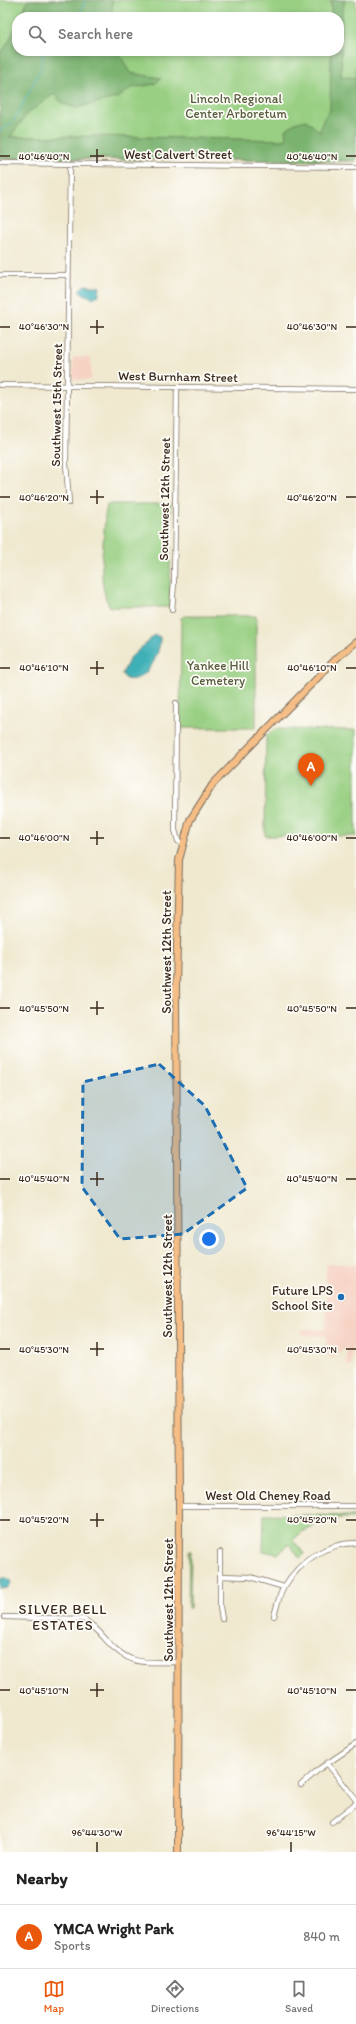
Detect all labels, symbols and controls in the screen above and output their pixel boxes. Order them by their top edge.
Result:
search box [12,12,344,56]
icon: search [26,23,48,45]
text: Search here [58,25,133,43]
park label: Lincoln Regional Center Arboretum [185,91,287,121]
street label: West Calvert Street [124,147,232,162]
text: 40°46'40"N [19,150,70,163]
text: 40°46'40"N [287,150,338,163]
text: 40°46'30"N [19,320,69,333]
text: 40°46'30"N [287,320,337,333]
street label: Southwest 15th Street [48,343,65,467]
street label: West Burnham Street [118,368,238,385]
street label: Southwest 12th Street [156,437,173,561]
text: 40°46'20"N [19,491,69,504]
text: 40°46'20"N [287,491,337,504]
park label: Yankee Hill Cemetery [187,658,249,688]
text: 40°46'10"N [19,661,69,674]
text: 40°46'10"N [287,661,337,674]
pin: A [298,753,324,786]
text: 40°46'00"N [19,831,70,844]
text: 40°46'00"N [287,831,338,844]
street label: Southwest 12th Street [159,890,174,1014]
text: 40°45'50"N [19,1002,69,1015]
text: 40°45'50"N [287,1002,337,1015]
text: 40°45'40"N [19,1172,70,1185]
text: 40°45'40"N [287,1172,338,1185]
street label: Southwest 12th Street [160,1214,175,1338]
your location [199,1229,219,1249]
place label: Future LPS School Site [271,1283,333,1313]
marker: Future LPS School Site [336,1292,346,1302]
text: 40°45'30"N [19,1343,69,1356]
text: 40°45'30"N [287,1343,337,1356]
street label: West Old Cheney Road [205,1488,331,1503]
text: 40°45'20"N [19,1513,69,1526]
text: 40°45'20"N [287,1513,337,1526]
street label: Southwest 12th Street [161,1538,176,1662]
district label: SILVER BELL ESTATES [19,1601,107,1634]
text: 40°45'10"N [19,1684,69,1697]
text: 40°45'10"N [287,1684,337,1697]
text: 96°44'30"W [71,1826,123,1839]
text: 96°44'15"W [266,1826,316,1839]
text: Nearby [16,1868,68,1888]
text: YMCA Wright Park [54,1920,174,1938]
text: A [25,1929,33,1944]
text: 840 m [303,1929,340,1944]
text: Sports [54,1938,90,1953]
tab: Map [43,1978,65,2015]
tab: Directions [151,1978,199,2015]
tab: Saved [285,1978,313,2015]

